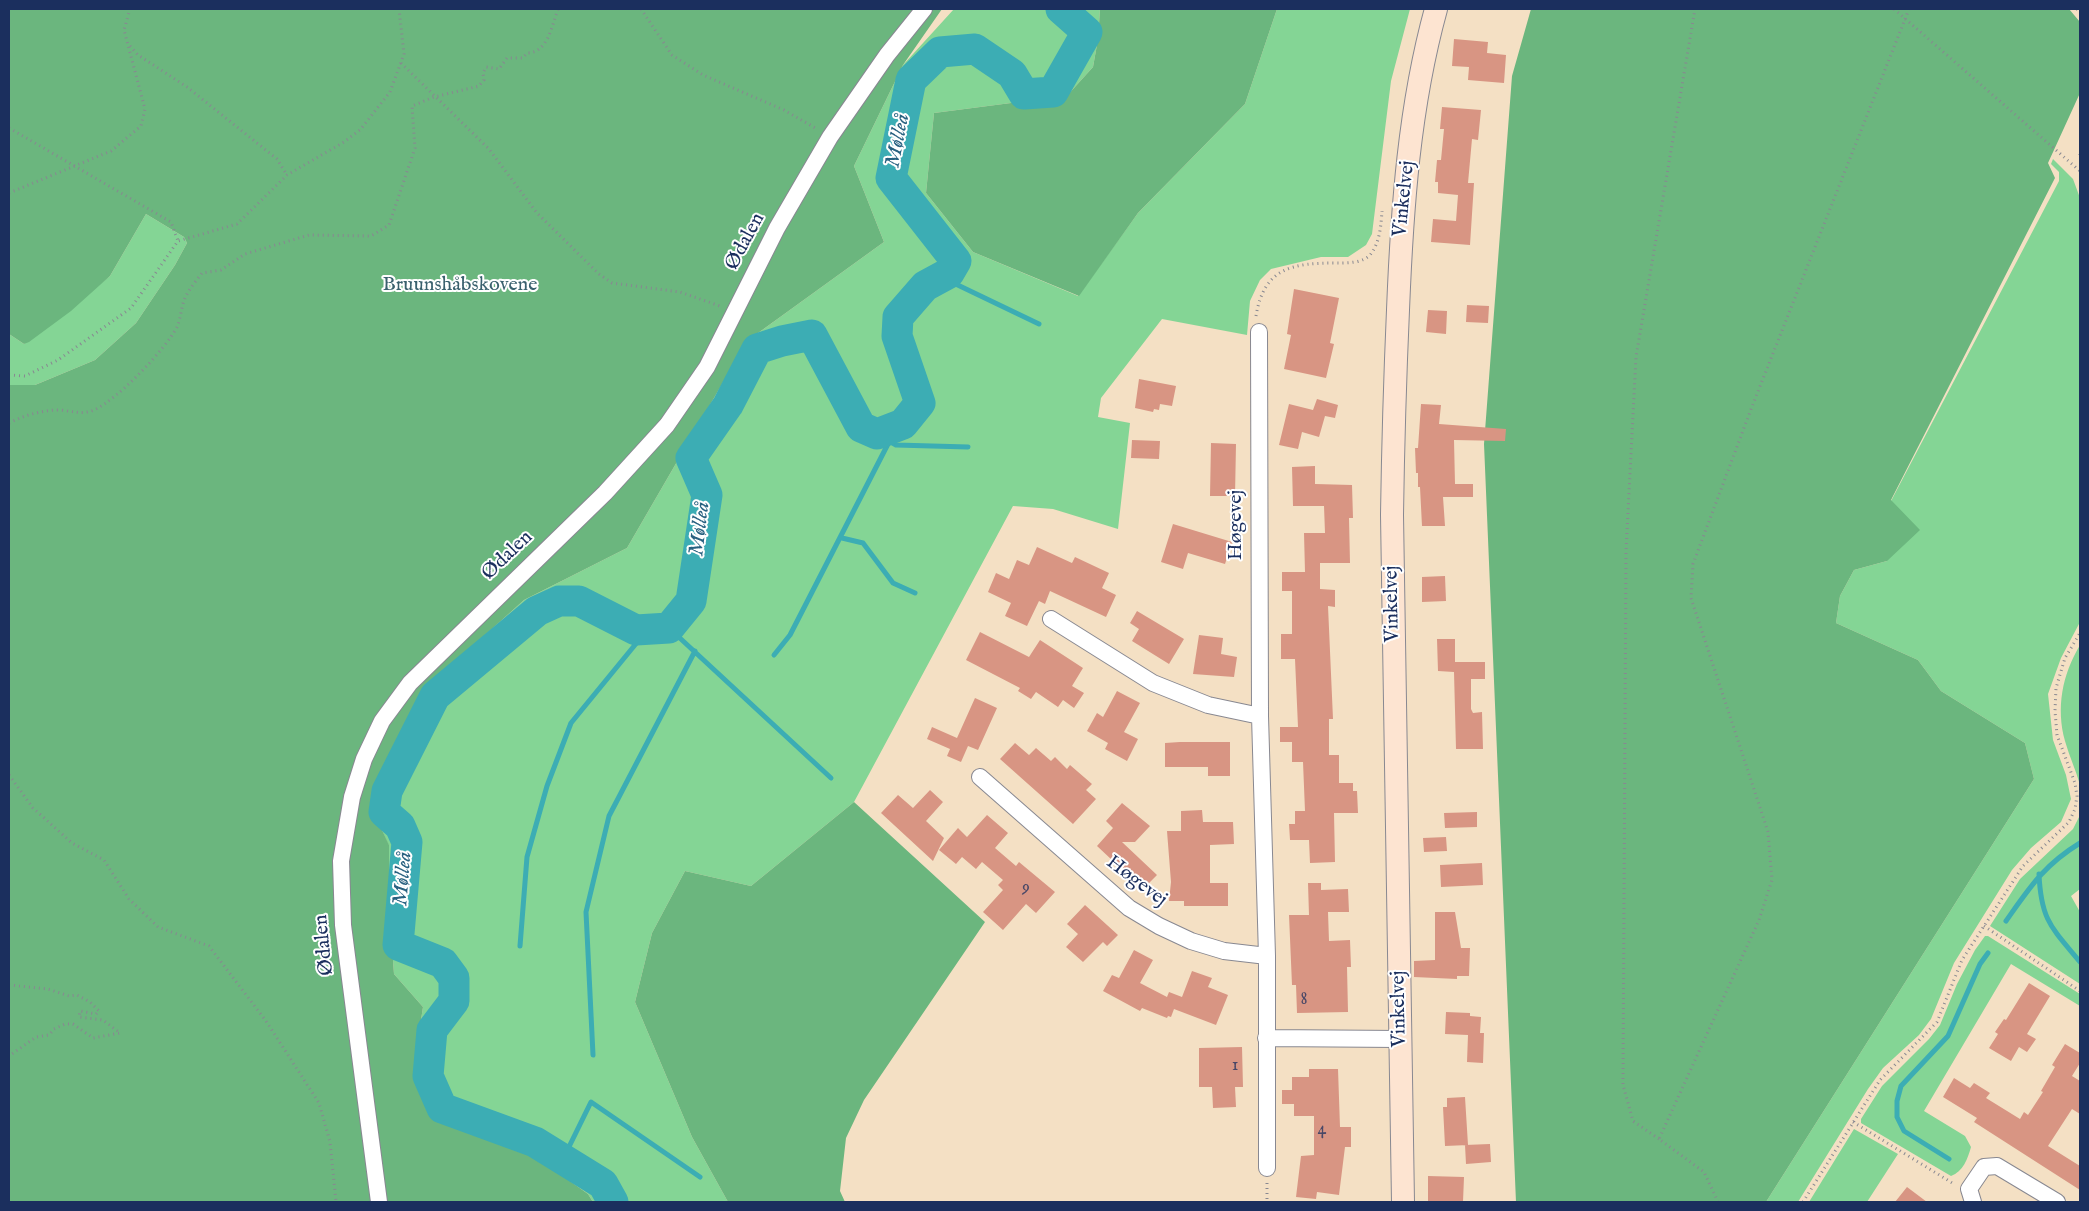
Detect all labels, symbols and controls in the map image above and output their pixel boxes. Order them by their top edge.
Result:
water label: Mølleå [881,112,917,170]
street label: Vinkelvej [1389,160,1421,238]
street label: Ødalen [721,209,771,275]
park label: Bruunshåbskovene [383,274,537,298]
street label: Høgevej [1225,490,1249,560]
water label: Mølleå [685,500,717,558]
street label: Ødalen [478,526,538,586]
street label: Vinkelvej [1380,565,1406,643]
water label: Mølleå [389,851,419,907]
street label: Høgevej [1101,851,1171,913]
house number: 9 [1022,877,1030,899]
street label: Ødalen [310,913,340,977]
street label: Vinkelvej [1387,970,1413,1048]
house number: 8 [1300,989,1308,1011]
house number: 1 [1232,1055,1238,1077]
house number: 4 [1318,1119,1326,1141]

